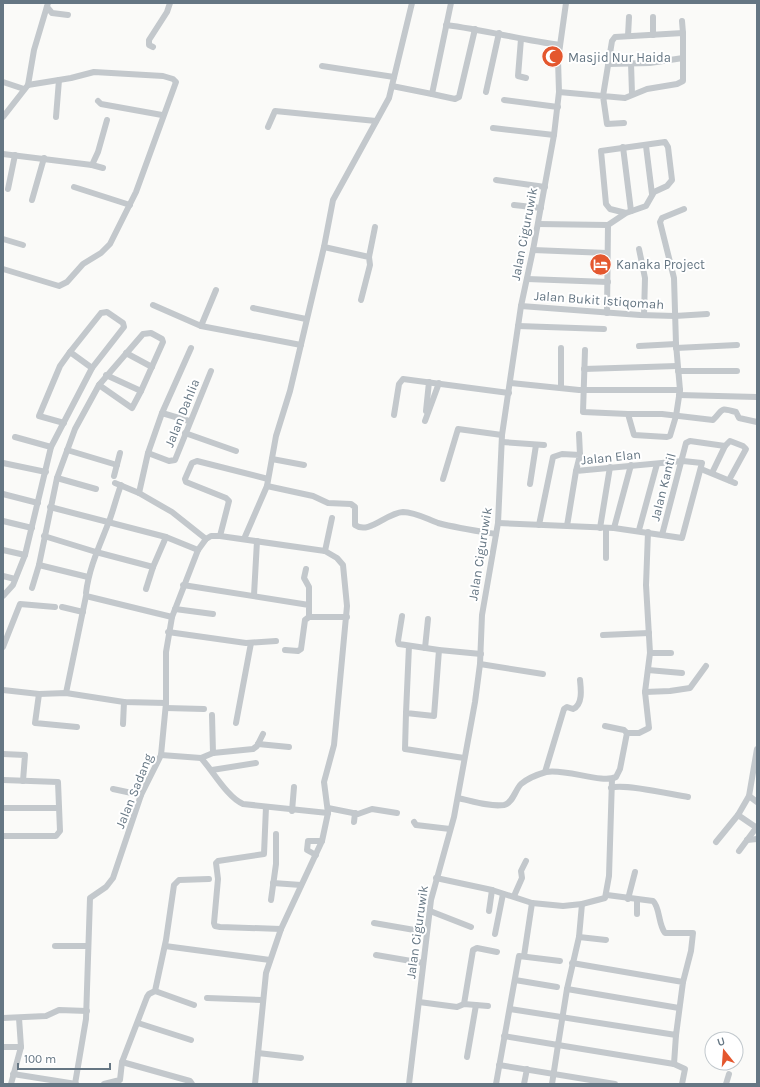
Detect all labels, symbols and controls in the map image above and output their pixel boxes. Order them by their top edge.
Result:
mosque icon: Masjid Nur Haida [539,44,565,70]
place label: Masjid Nur Haida [568,50,671,65]
street label: Jalan Ciguruwik [508,186,540,282]
hotel icon: Kanaka Project [587,251,613,277]
place label: Kanaka Project [616,257,705,272]
street label: Jalan Bukit Istiqomah [533,288,665,313]
street label: Jalan Dahlia [161,377,203,449]
street label: Jalan Elan [580,446,642,468]
street label: Jalan Kantil [647,451,679,523]
street label: Jalan Ciguruwik [465,506,495,602]
street label: Jalan Sadang [112,751,156,831]
street label: Jalan Ciguruwik [403,884,431,980]
north arrow [704,1031,744,1071]
text: U [716,1035,727,1049]
scale bar [18,1045,110,1071]
text: 100 m [24,1052,56,1066]

